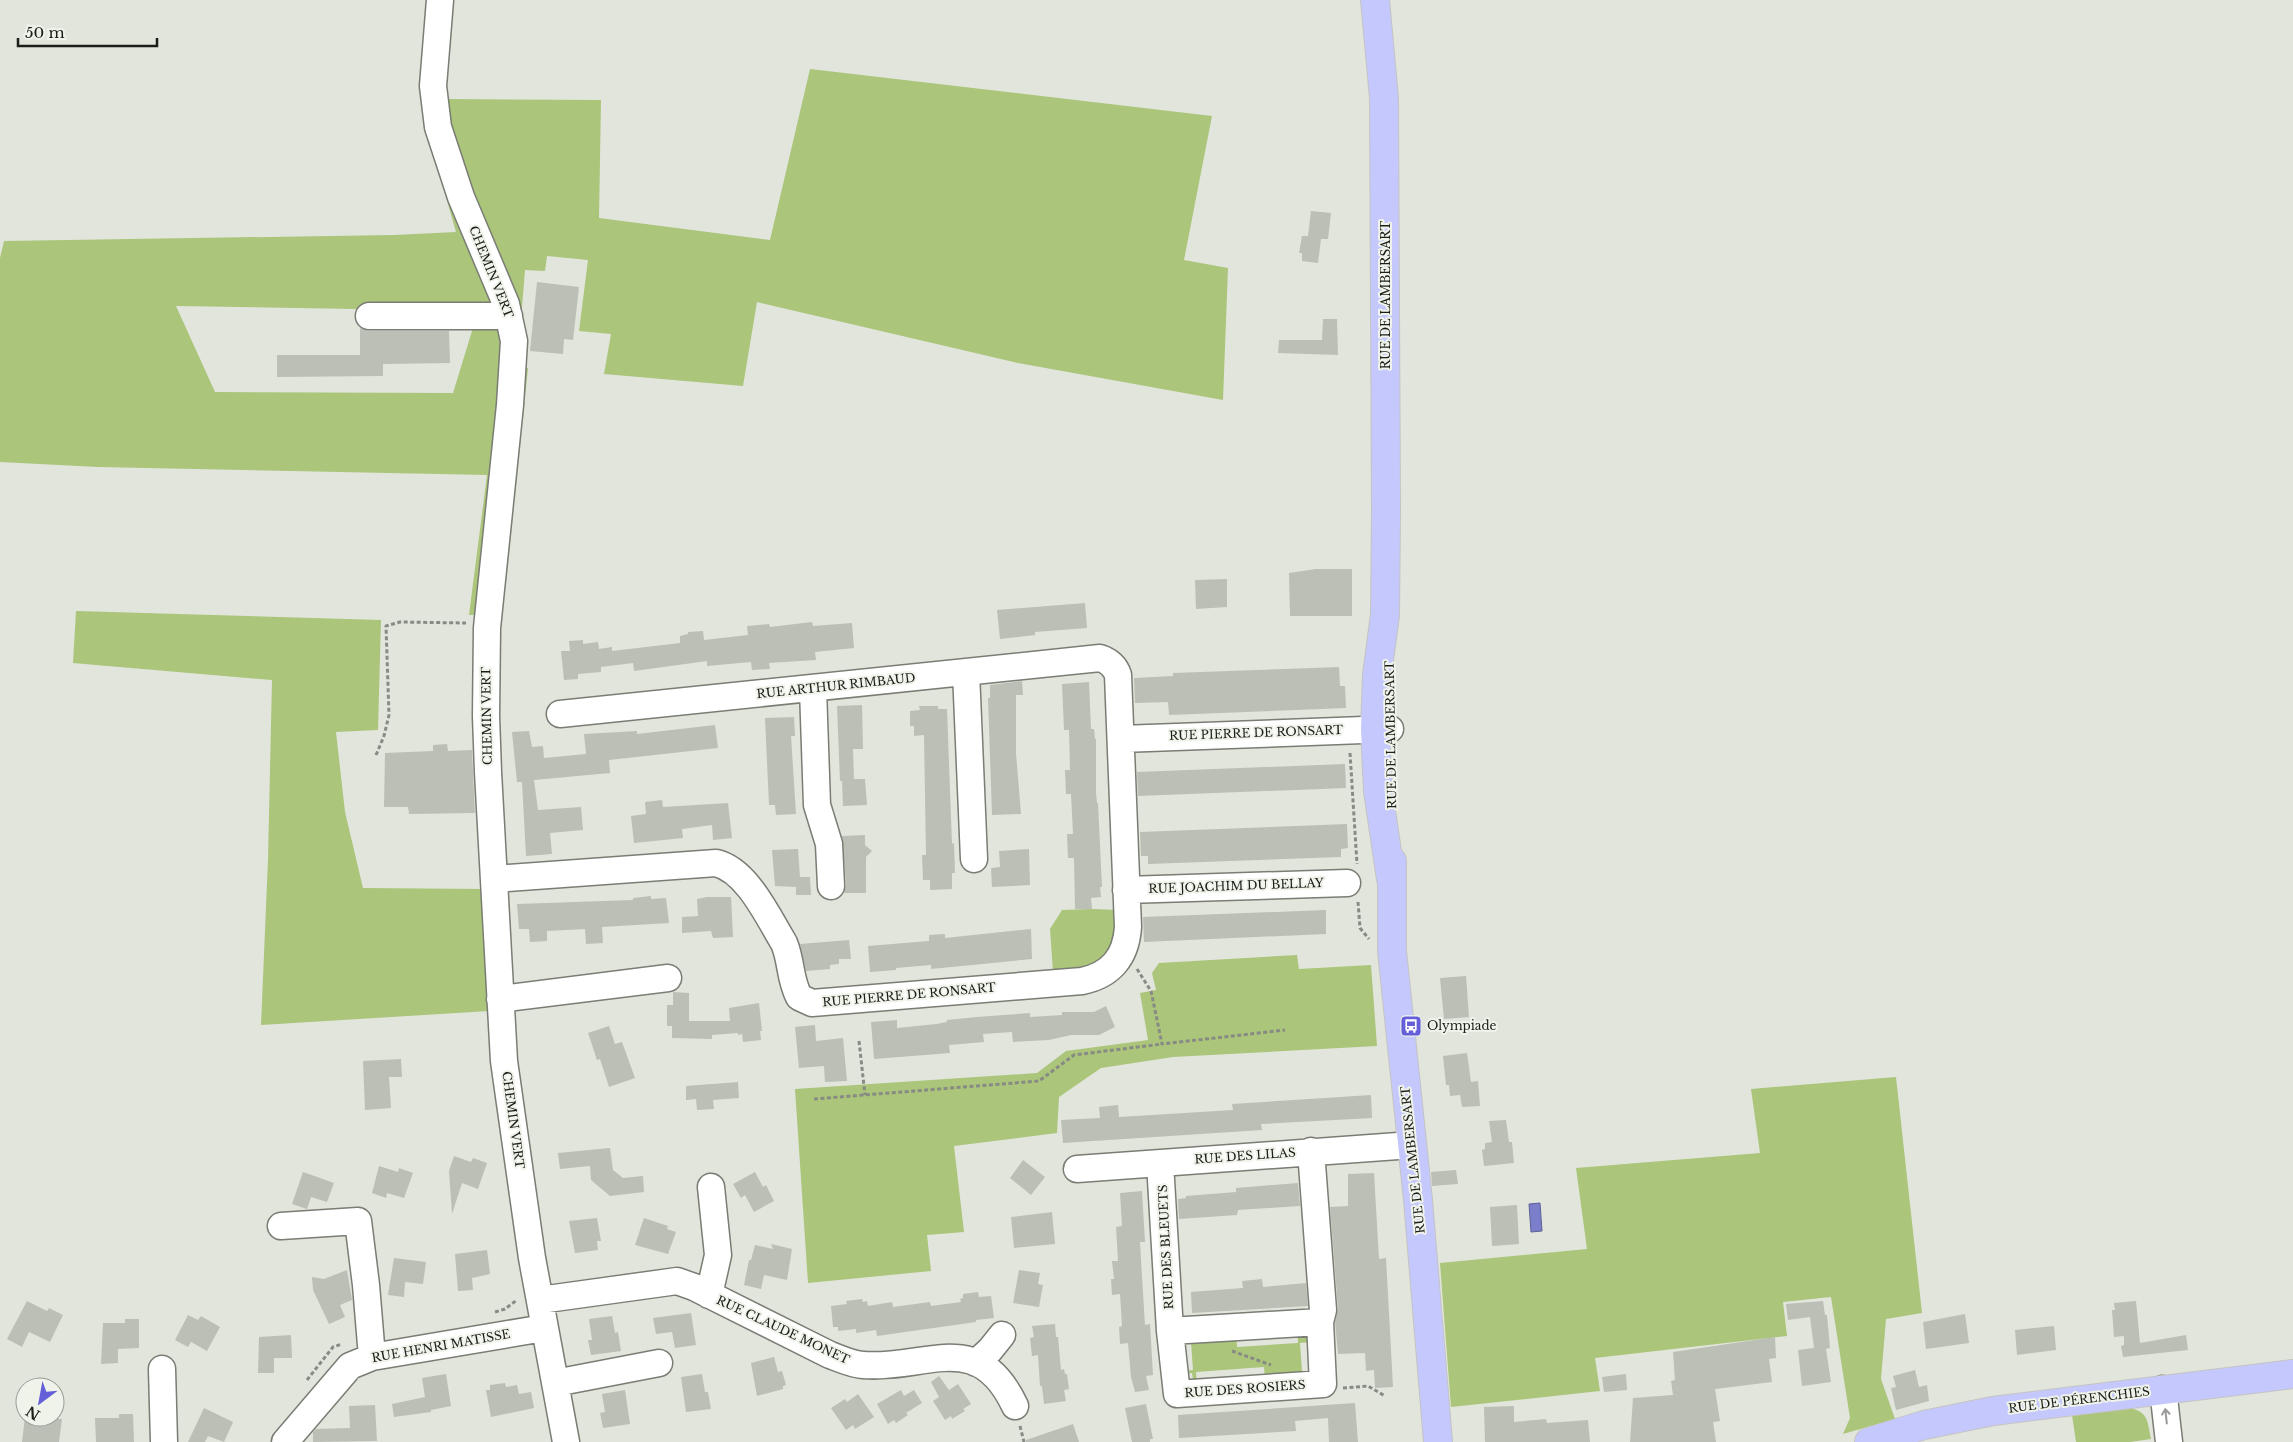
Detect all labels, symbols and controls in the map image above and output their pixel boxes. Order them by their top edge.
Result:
scale bar [18,15,156,47]
text: 50 m [25,23,65,42]
street label: RUE DE LAMBERSART [1378,220,1393,369]
street label: CHEMIN VERT [466,223,517,320]
street label: RUE DE LAMBERSART [1382,660,1399,809]
street label: CHEMIN VERT [478,666,495,765]
street label: RUE ARTHUR RIMBAUD [756,670,916,701]
street label: RUE PIERRE DE RONSART [1169,722,1344,743]
street label: RUE JOACHIM DU BELLAY [1148,875,1324,896]
street label: RUE PIERRE DE RONSART [822,979,997,1010]
bus stop icon: Olympiade [1399,1014,1423,1038]
place label: Olympiade [1427,1018,1497,1033]
street label: CHEMIN VERT [499,1070,528,1170]
street label: RUE DE LAMBERSART [1397,1085,1428,1235]
street label: RUE DES LILAS [1194,1144,1296,1167]
street label: RUE DES BLEUETS [1155,1184,1176,1310]
street label: RUE CLAUDE MONET [714,1292,852,1367]
street label: RUE HENRI MATISSE [370,1326,512,1365]
north arrow [15,1377,65,1427]
street label: RUE DES ROSIERS [1184,1377,1306,1400]
street label: RUE DE PÉRENCHIES [2007,1382,2151,1416]
text: N [23,1402,43,1424]
one-way arrow [2161,1408,2171,1424]

